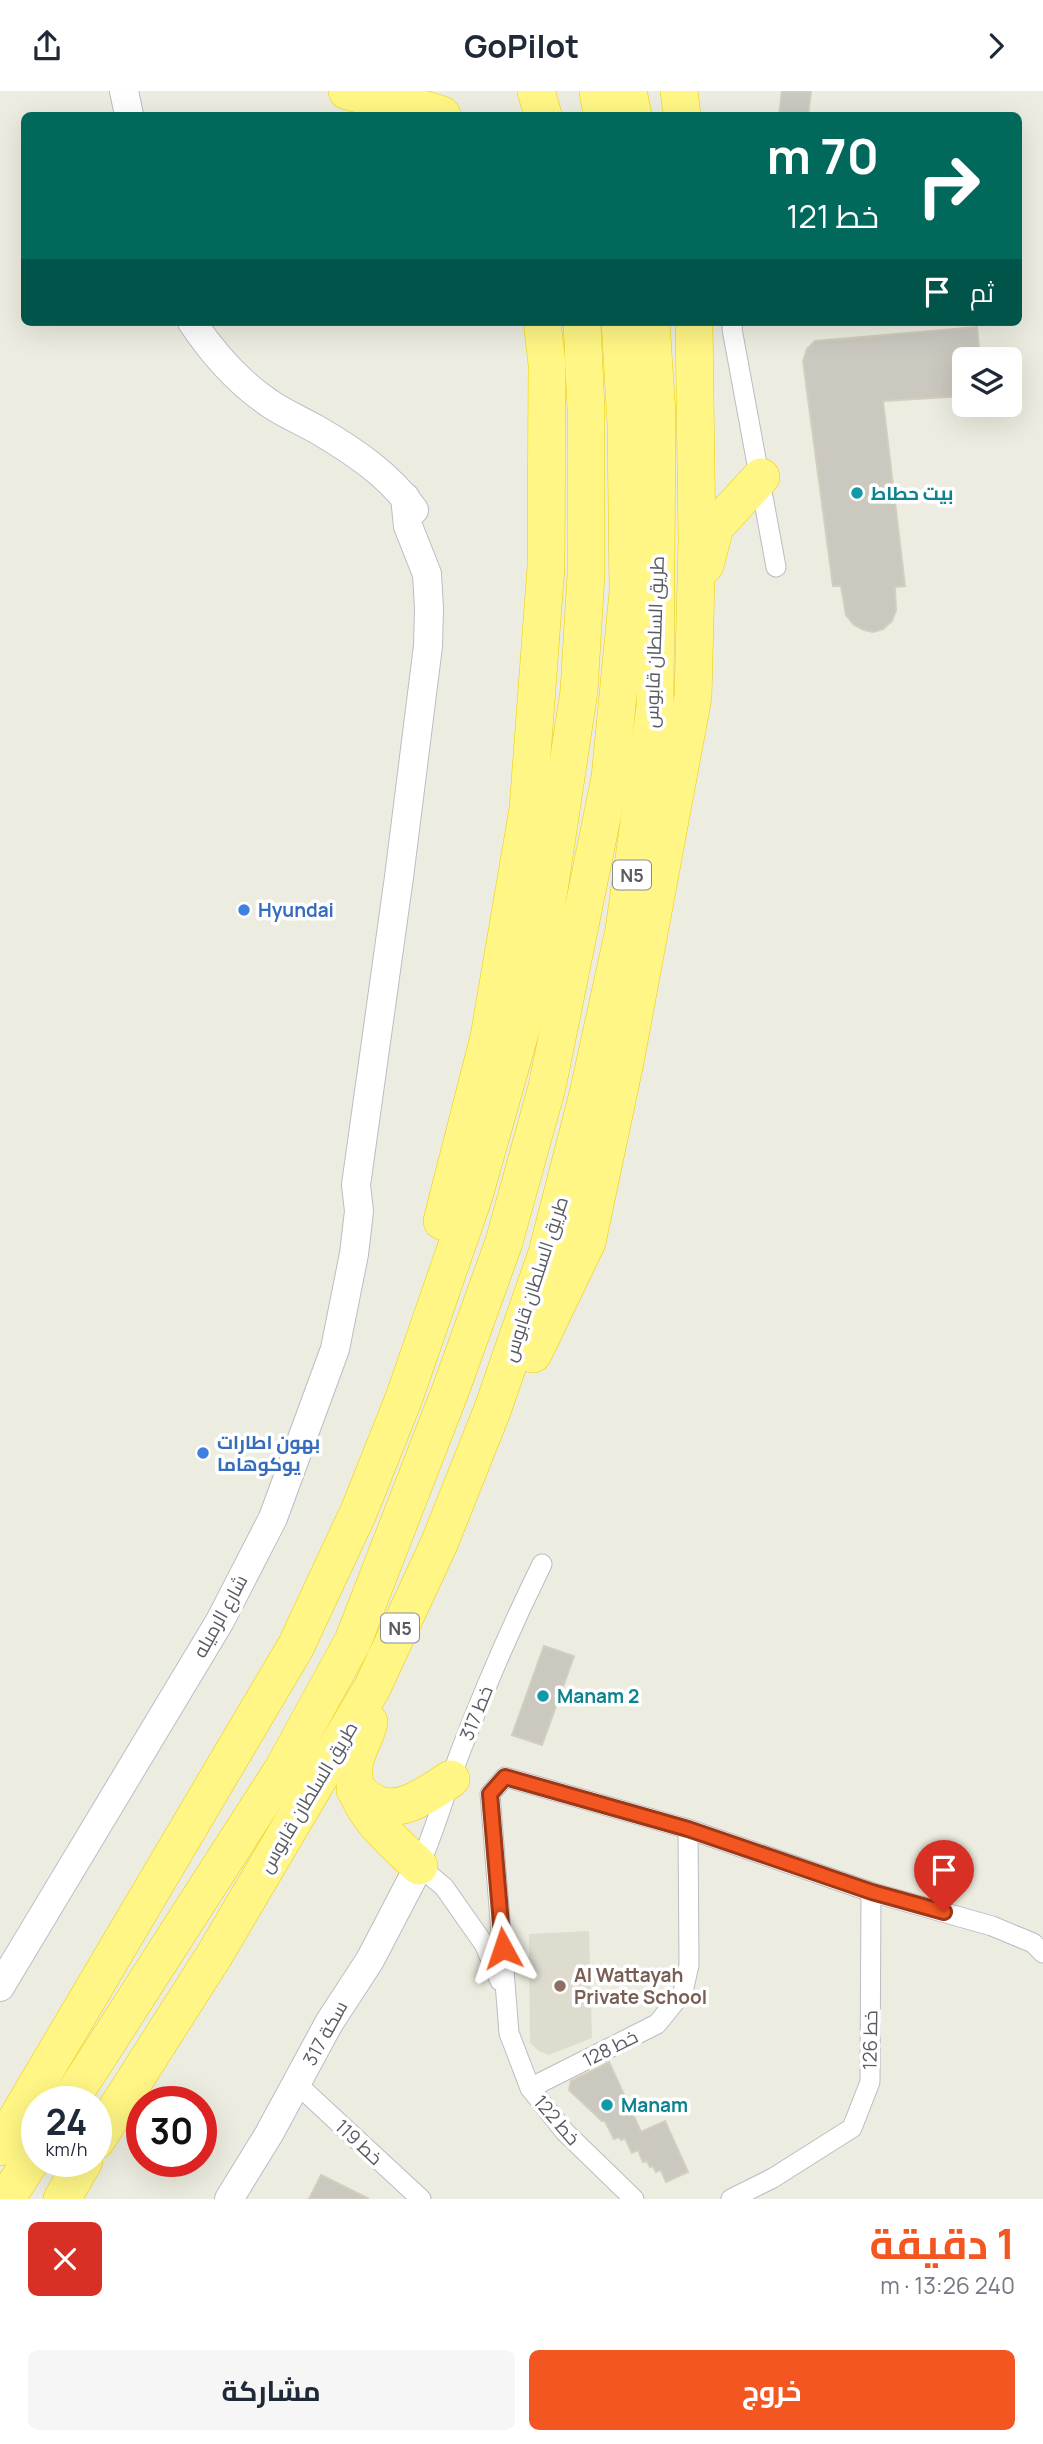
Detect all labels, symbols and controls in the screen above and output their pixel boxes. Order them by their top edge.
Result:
text: GoPilot [464,24,579,68]
icon: share [28,27,66,65]
icon: forward [977,27,1015,65]
text: 70 m [767,122,879,189]
icon: right [903,140,994,231]
text: خط 121 [786,194,879,238]
icon: arrive [918,273,956,311]
text: ثم [970,274,994,310]
map controls [952,347,1022,417]
button: layers [952,347,1022,417]
place label: بيت حطاط [871,480,953,506]
marker: بيت حطاط [849,485,865,501]
street label: طريق السلطان قابوس [638,555,670,729]
road number: N5 [613,861,651,889]
place label: Hyundai [258,897,334,923]
marker: Hyundai [236,902,252,918]
street label: طريق السلطان قابوس [496,1193,574,1365]
place label: بهون اطارات يوكوهاما [217,1429,320,1477]
marker: بهون اطارات يوكوهاما [195,1445,211,1461]
street label: شارع الرميله [187,1570,254,1663]
road number: N5 [381,1613,419,1643]
street label: خط 317 [453,1682,499,1744]
place label: Manam 2 [557,1683,639,1709]
marker: Manam 2 [535,1688,551,1704]
street label: طريق السلطان قابوس [253,1716,363,1878]
pin [914,1840,974,1912]
icon: arrive [925,1851,963,1889]
position arrow [466,1911,540,1985]
place label: Al Wattayah Private School [574,1962,707,2010]
marker: Al Wattayah Private School [552,1978,568,1994]
street label: سكة 317 [297,1996,353,2070]
street label: خط 126 [856,2010,884,2070]
street label: خط 128 [578,2023,642,2073]
speed limit sign: 30 [126,2086,217,2177]
street label: خط 122 [528,2089,586,2151]
place label: Manam [621,2092,688,2118]
marker: Manam [599,2097,615,2113]
text: 24 [46,2098,87,2146]
street label: خط 119 [330,2113,388,2171]
text: km/h [46,2137,87,2161]
text: 1 دقيقة [869,2214,1015,2272]
button: close [28,2222,102,2296]
text: 240 m · 13:26 [880,2269,1015,2301]
button: مشاركة [28,2350,515,2430]
button: خروج [529,2350,1015,2430]

